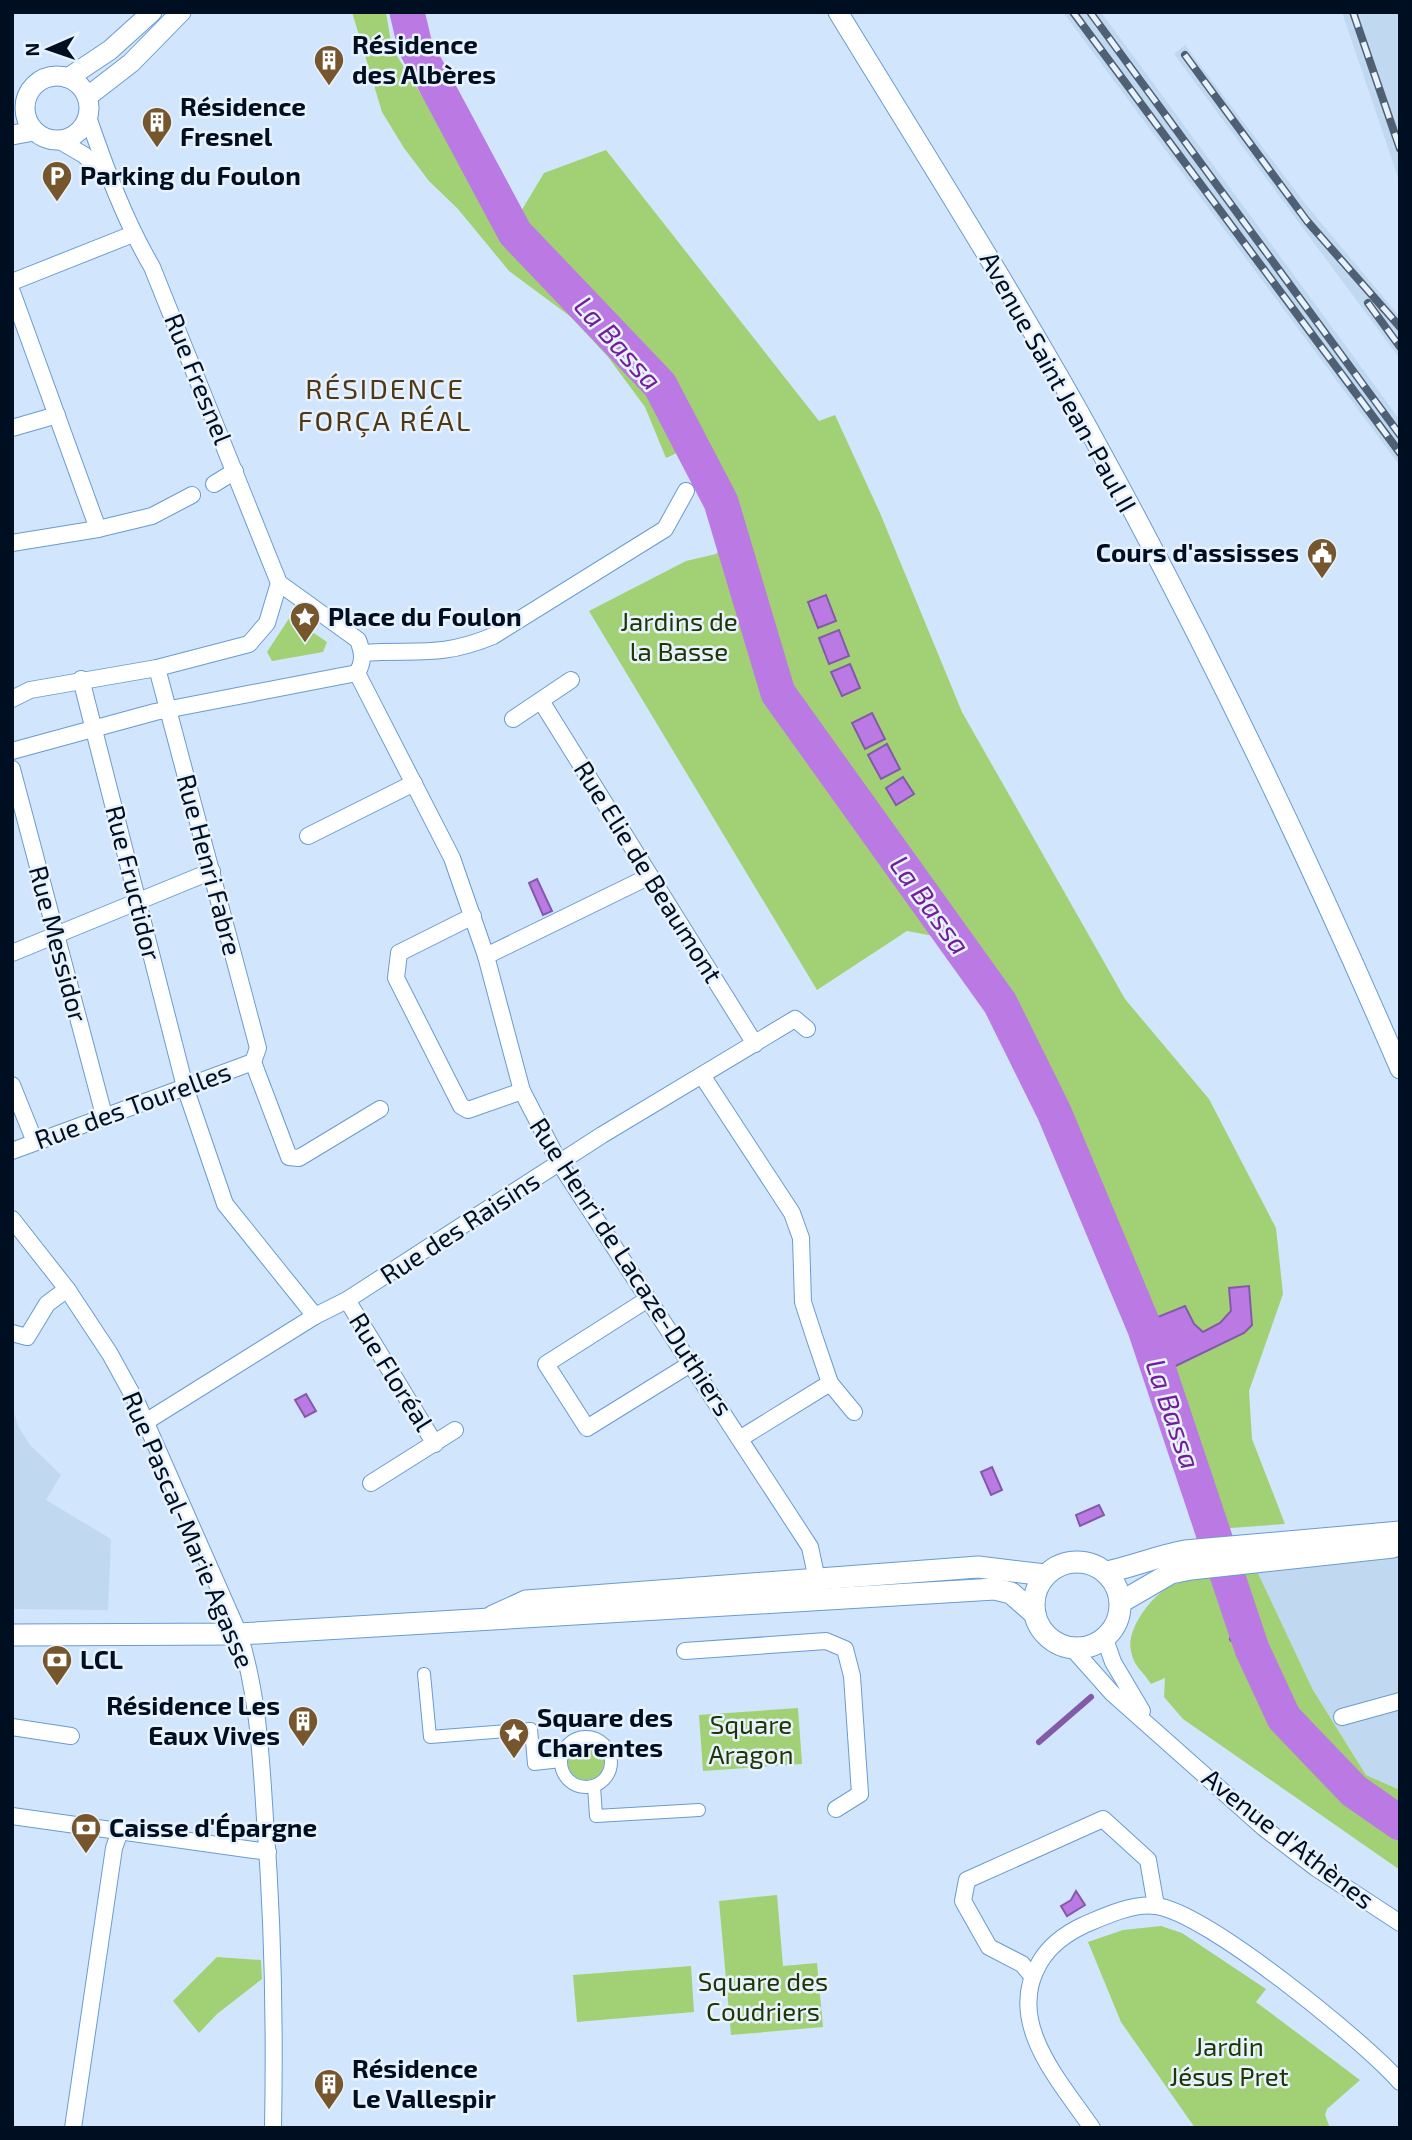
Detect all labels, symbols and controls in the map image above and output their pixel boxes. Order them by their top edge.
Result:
north arrow [14,14,84,84]
place label: Résidence des Albères [352,28,496,89]
text: N [20,42,43,57]
building icon: Résidence des Albères [312,43,346,87]
place label: Résidence Fresnel [180,90,306,151]
building icon: Résidence Fresnel [140,105,174,149]
parking icon: Parking du Foulon [40,159,74,203]
place label: Parking du Foulon [80,159,301,190]
street label: Avenue Saint Jean-Paul II [975,246,1144,517]
water label: La Bassa [568,289,670,396]
street label: Rue Fresnel [159,309,240,449]
district label: RÉSIDENCE FORÇA RÉAL [298,371,472,438]
place label: Cours d'assisses [1096,536,1299,567]
public building icon: Cours d'assisses [1305,536,1339,580]
place icon: Place du Foulon [288,600,322,644]
place label: Place du Foulon [328,600,522,631]
park label: Jardins de la Basse [620,605,738,666]
street label: Rue Elie de Beaumont [568,755,730,988]
street label: Rue Henri Fabre [171,771,250,959]
street label: Rue Fructidor [100,802,169,963]
water label: La Bassa [883,848,978,961]
street label: Rue Messidor [24,862,95,1025]
street label: Rue des Tourelles [30,1055,235,1154]
street label: Rue Henri de Lacaze-Duthiers [524,1111,740,1421]
street label: Rue des Raisins [374,1164,544,1290]
street label: Rue Floréal [344,1307,441,1436]
water label: La Bassa [1139,1354,1209,1473]
street label: Rue Pascal-Marie Agasse [117,1386,262,1672]
bank icon: LCL [40,1643,74,1687]
place label: LCL [80,1643,123,1674]
place label: Résidence Les Eaux Vives [106,1689,280,1750]
place label: Square des Charentes [537,1701,673,1762]
building icon: Résidence Les Eaux Vives [286,1704,320,1748]
park label: Square Aragon [708,1708,794,1769]
place icon: Square des Charentes [497,1716,531,1760]
street label: Avenue d'Athènes [1197,1761,1381,1915]
bank icon: Caisse d'Épargne [69,1811,103,1855]
place label: Caisse d'Épargne [109,1811,317,1842]
park label: Square des Coudriers [698,1965,828,2026]
park label: Jardin Jésus Pret [1169,2030,1289,2091]
place label: Résidence Le Vallespir [352,2052,496,2113]
building icon: Résidence Le Vallespir [312,2067,346,2111]

